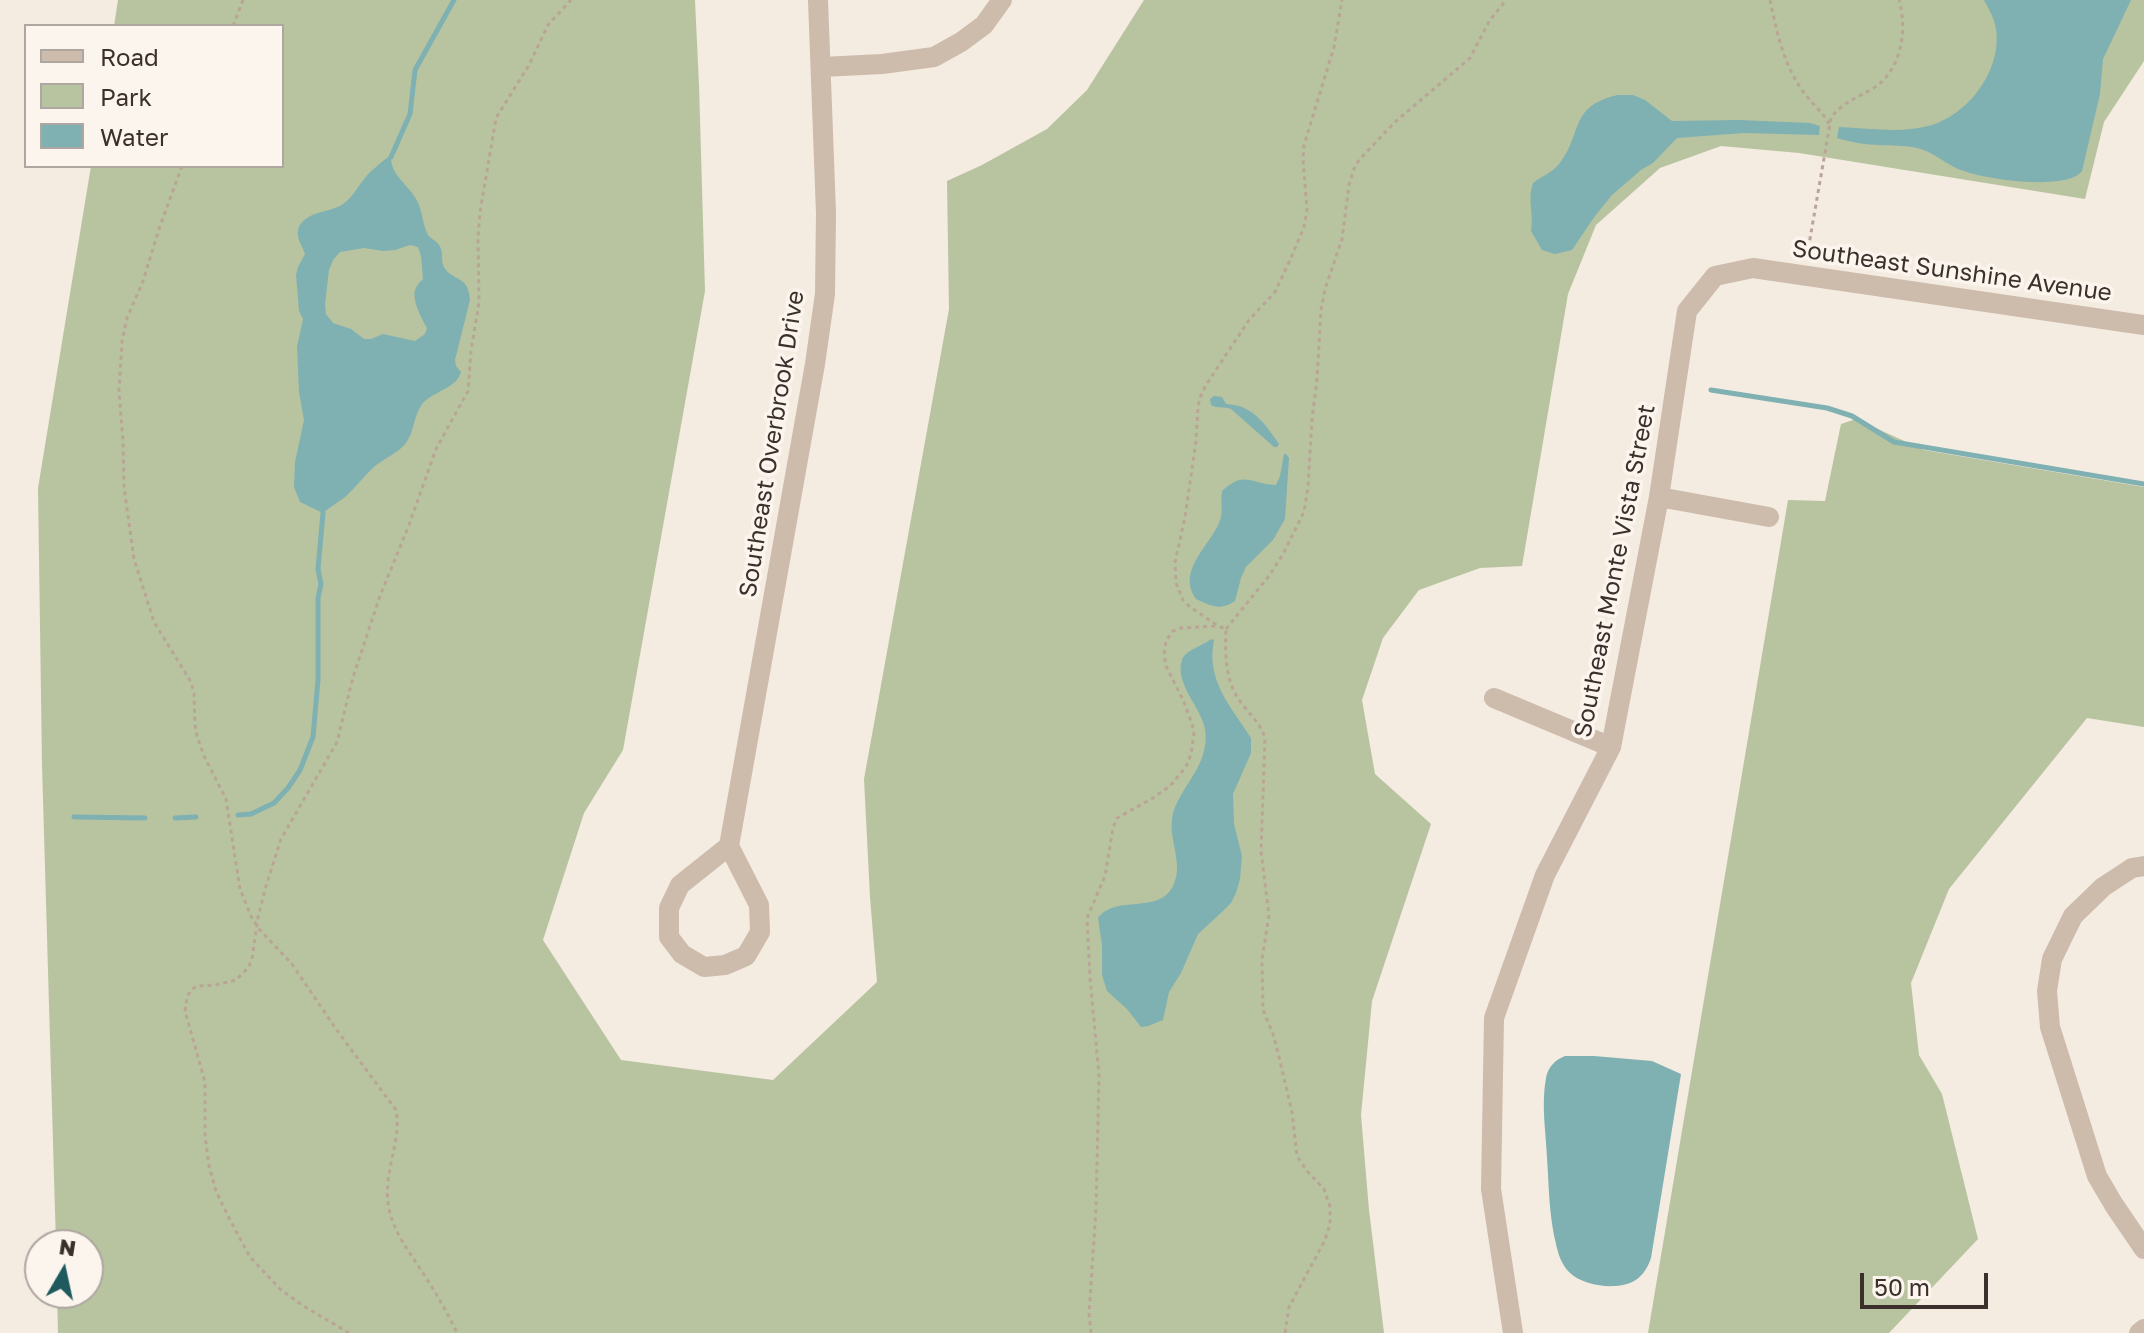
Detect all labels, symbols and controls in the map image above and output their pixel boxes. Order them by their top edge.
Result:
legend [24,24,284,168]
text: Road [100,42,159,71]
text: Park [100,82,152,111]
text: Water [100,122,168,151]
street label: Southeast Sunshine Avenue [1790,234,2114,308]
street label: Southeast Overbrook Drive [734,289,810,599]
street label: Southeast Monte Vista Street [1569,402,1661,740]
north arrow [24,1229,104,1309]
text: N [57,1232,78,1261]
scale bar [1864,1257,1992,1307]
text: 50 m [1874,1272,1930,1301]

